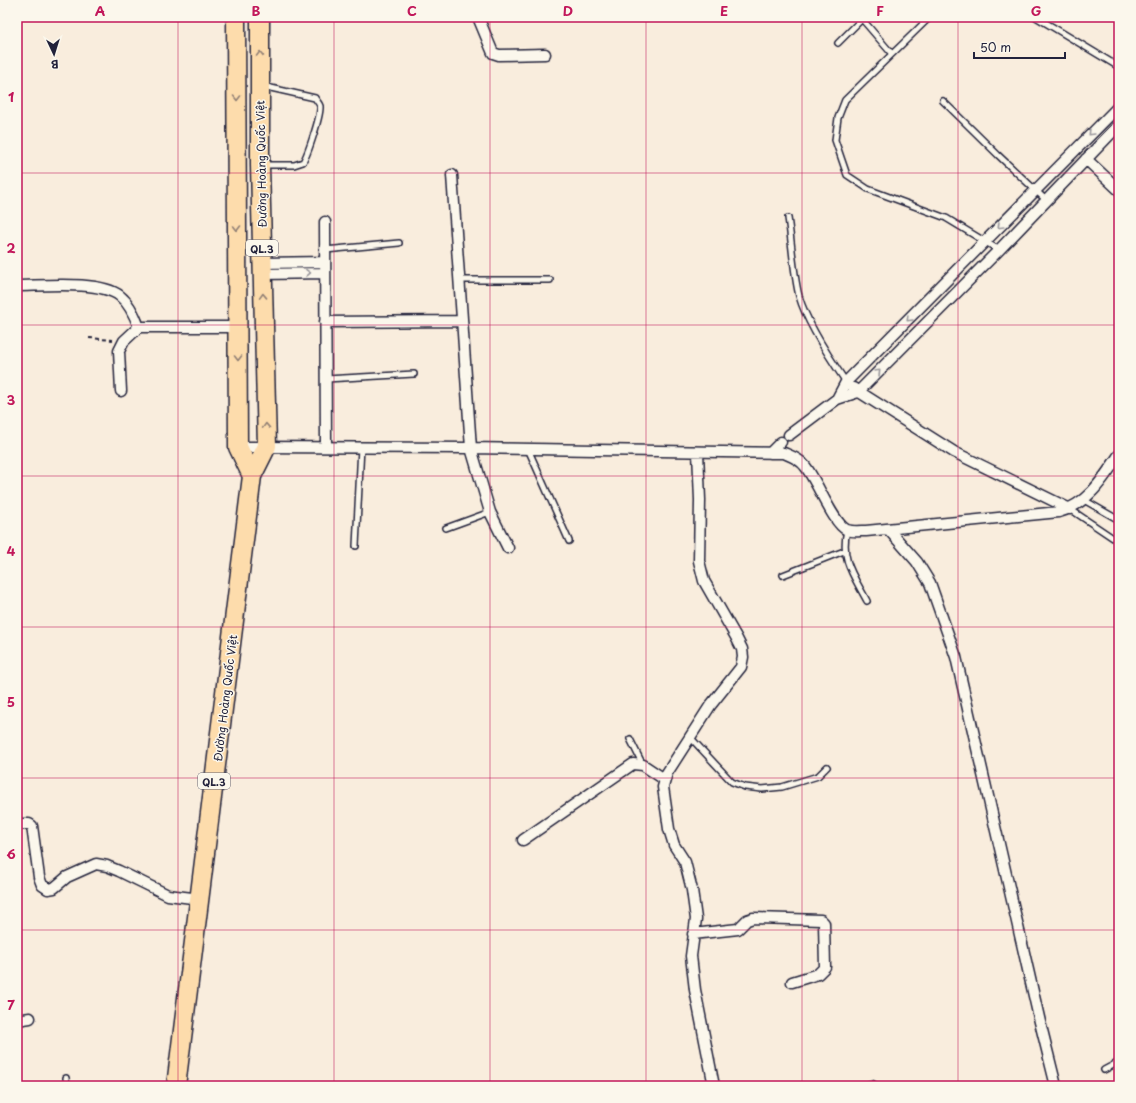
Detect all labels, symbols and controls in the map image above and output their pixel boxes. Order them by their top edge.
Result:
text: A [95,1,105,20]
text: B [252,1,261,20]
text: C [407,1,417,20]
text: D [563,1,573,20]
text: E [720,1,728,20]
text: F [876,1,884,20]
text: G [1031,1,1041,20]
north arrow [34,34,74,74]
scale bar [974,34,1065,60]
text: 50 m [980,38,1011,56]
one-way arrow [256,51,264,57]
text: B [50,56,59,73]
text: 1 [8,87,14,106]
one-way arrow [233,95,241,101]
street label: Đường Hoàng Quốc Việt [251,100,271,228]
one-way arrow [1088,128,1096,136]
one-way arrow [997,221,1005,229]
one-way arrow [233,225,241,231]
text: 2 [6,238,16,257]
road number: QL.3 [246,240,278,256]
one-way arrow [305,269,311,278]
one-way arrow [259,293,267,299]
one-way arrow [906,314,914,322]
one-way arrow [234,355,242,361]
one-way arrow [873,369,881,377]
text: 3 [7,390,16,409]
one-way arrow [262,423,271,429]
text: 4 [7,541,16,560]
street label: Đường Hoàng Quốc Việt [209,633,241,762]
text: 5 [7,692,15,711]
road number: QL.3 [198,773,230,789]
text: 6 [6,844,16,863]
text: 7 [7,995,15,1014]

